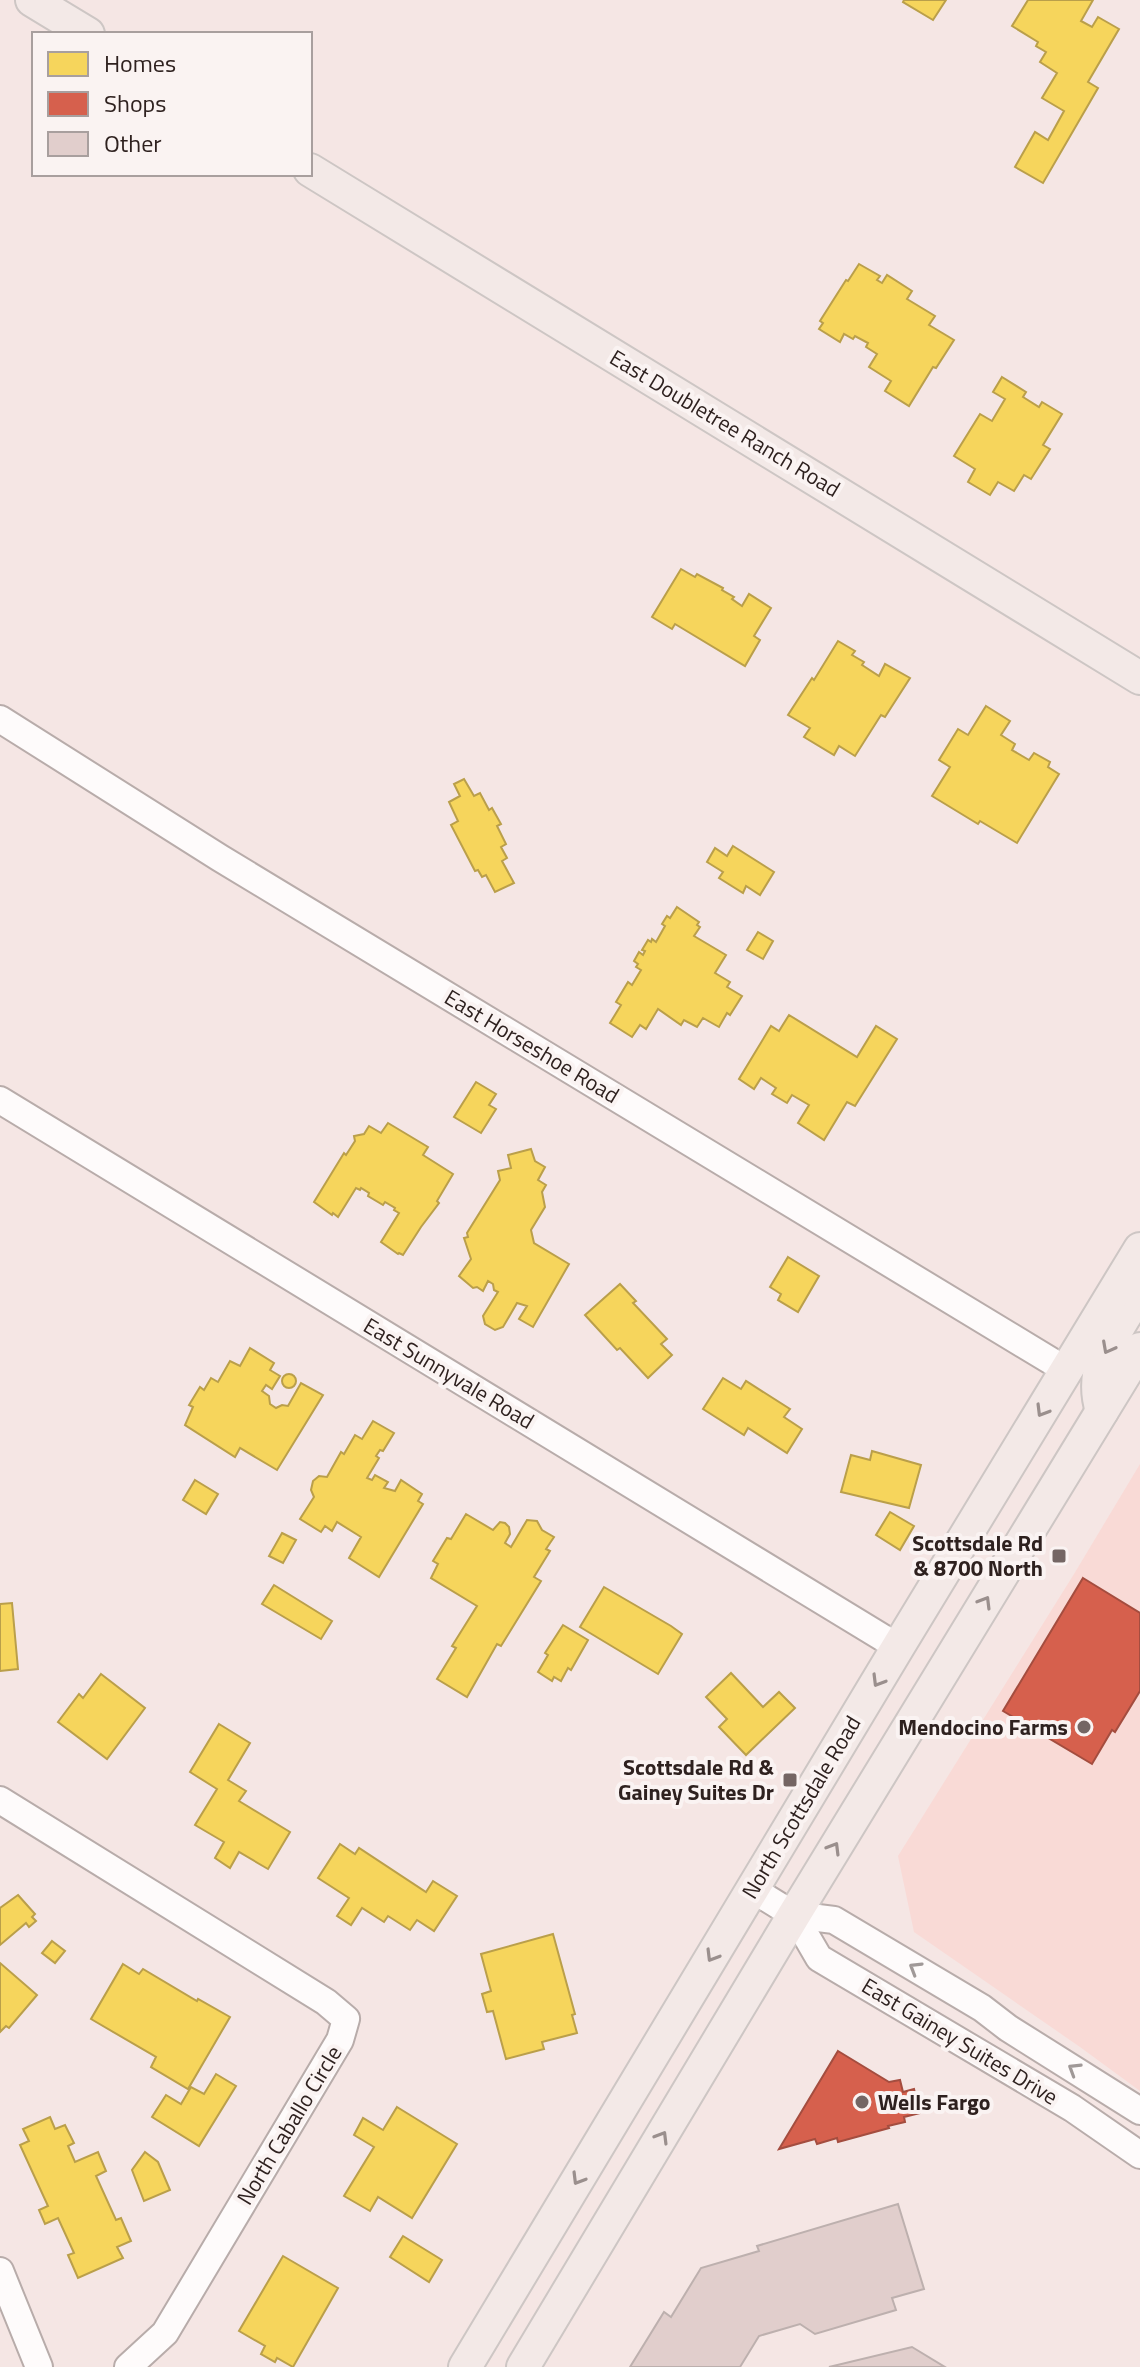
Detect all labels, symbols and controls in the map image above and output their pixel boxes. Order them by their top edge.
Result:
legend [32,32,312,176]
text: Homes [104,45,176,81]
text: Shops [104,85,166,121]
text: Other [104,125,162,161]
street label: East Doubletree Ranch Road [603,341,847,505]
street label: East Horseshoe Road [438,980,626,1112]
street label: East Sunnyvale Road [357,1309,541,1437]
one-way arrow [1102,1340,1117,1355]
one-way arrow [1036,1402,1051,1417]
place label: Scottsdale Rd & 8700 North [912,1526,1043,1585]
marker: Scottsdale Rd & 8700 North [1050,1547,1068,1565]
one-way arrow [975,1596,990,1611]
one-way arrow [872,1672,887,1687]
street label: North Scottsdale Road [733,1709,869,1905]
place label: Mendocino Farms [898,1710,1068,1744]
marker: Mendocino Farms [1075,1718,1093,1736]
place label: Scottsdale Rd & Gainey Suites Dr [618,1750,775,1809]
marker: Scottsdale Rd & Gainey Suites Dr [781,1771,799,1789]
one-way arrow [825,1843,840,1857]
one-way arrow [706,1947,722,1962]
one-way arrow [909,1962,924,1978]
street label: East Gainey Suites Drive [855,1969,1065,2113]
street label: North Caballo Circle [228,2039,350,2211]
one-way arrow [1068,2063,1083,2079]
place label: Wells Fargo [878,2085,991,2119]
marker: Wells Fargo [853,2093,871,2111]
one-way arrow [652,2131,668,2146]
one-way arrow [572,2170,588,2185]

